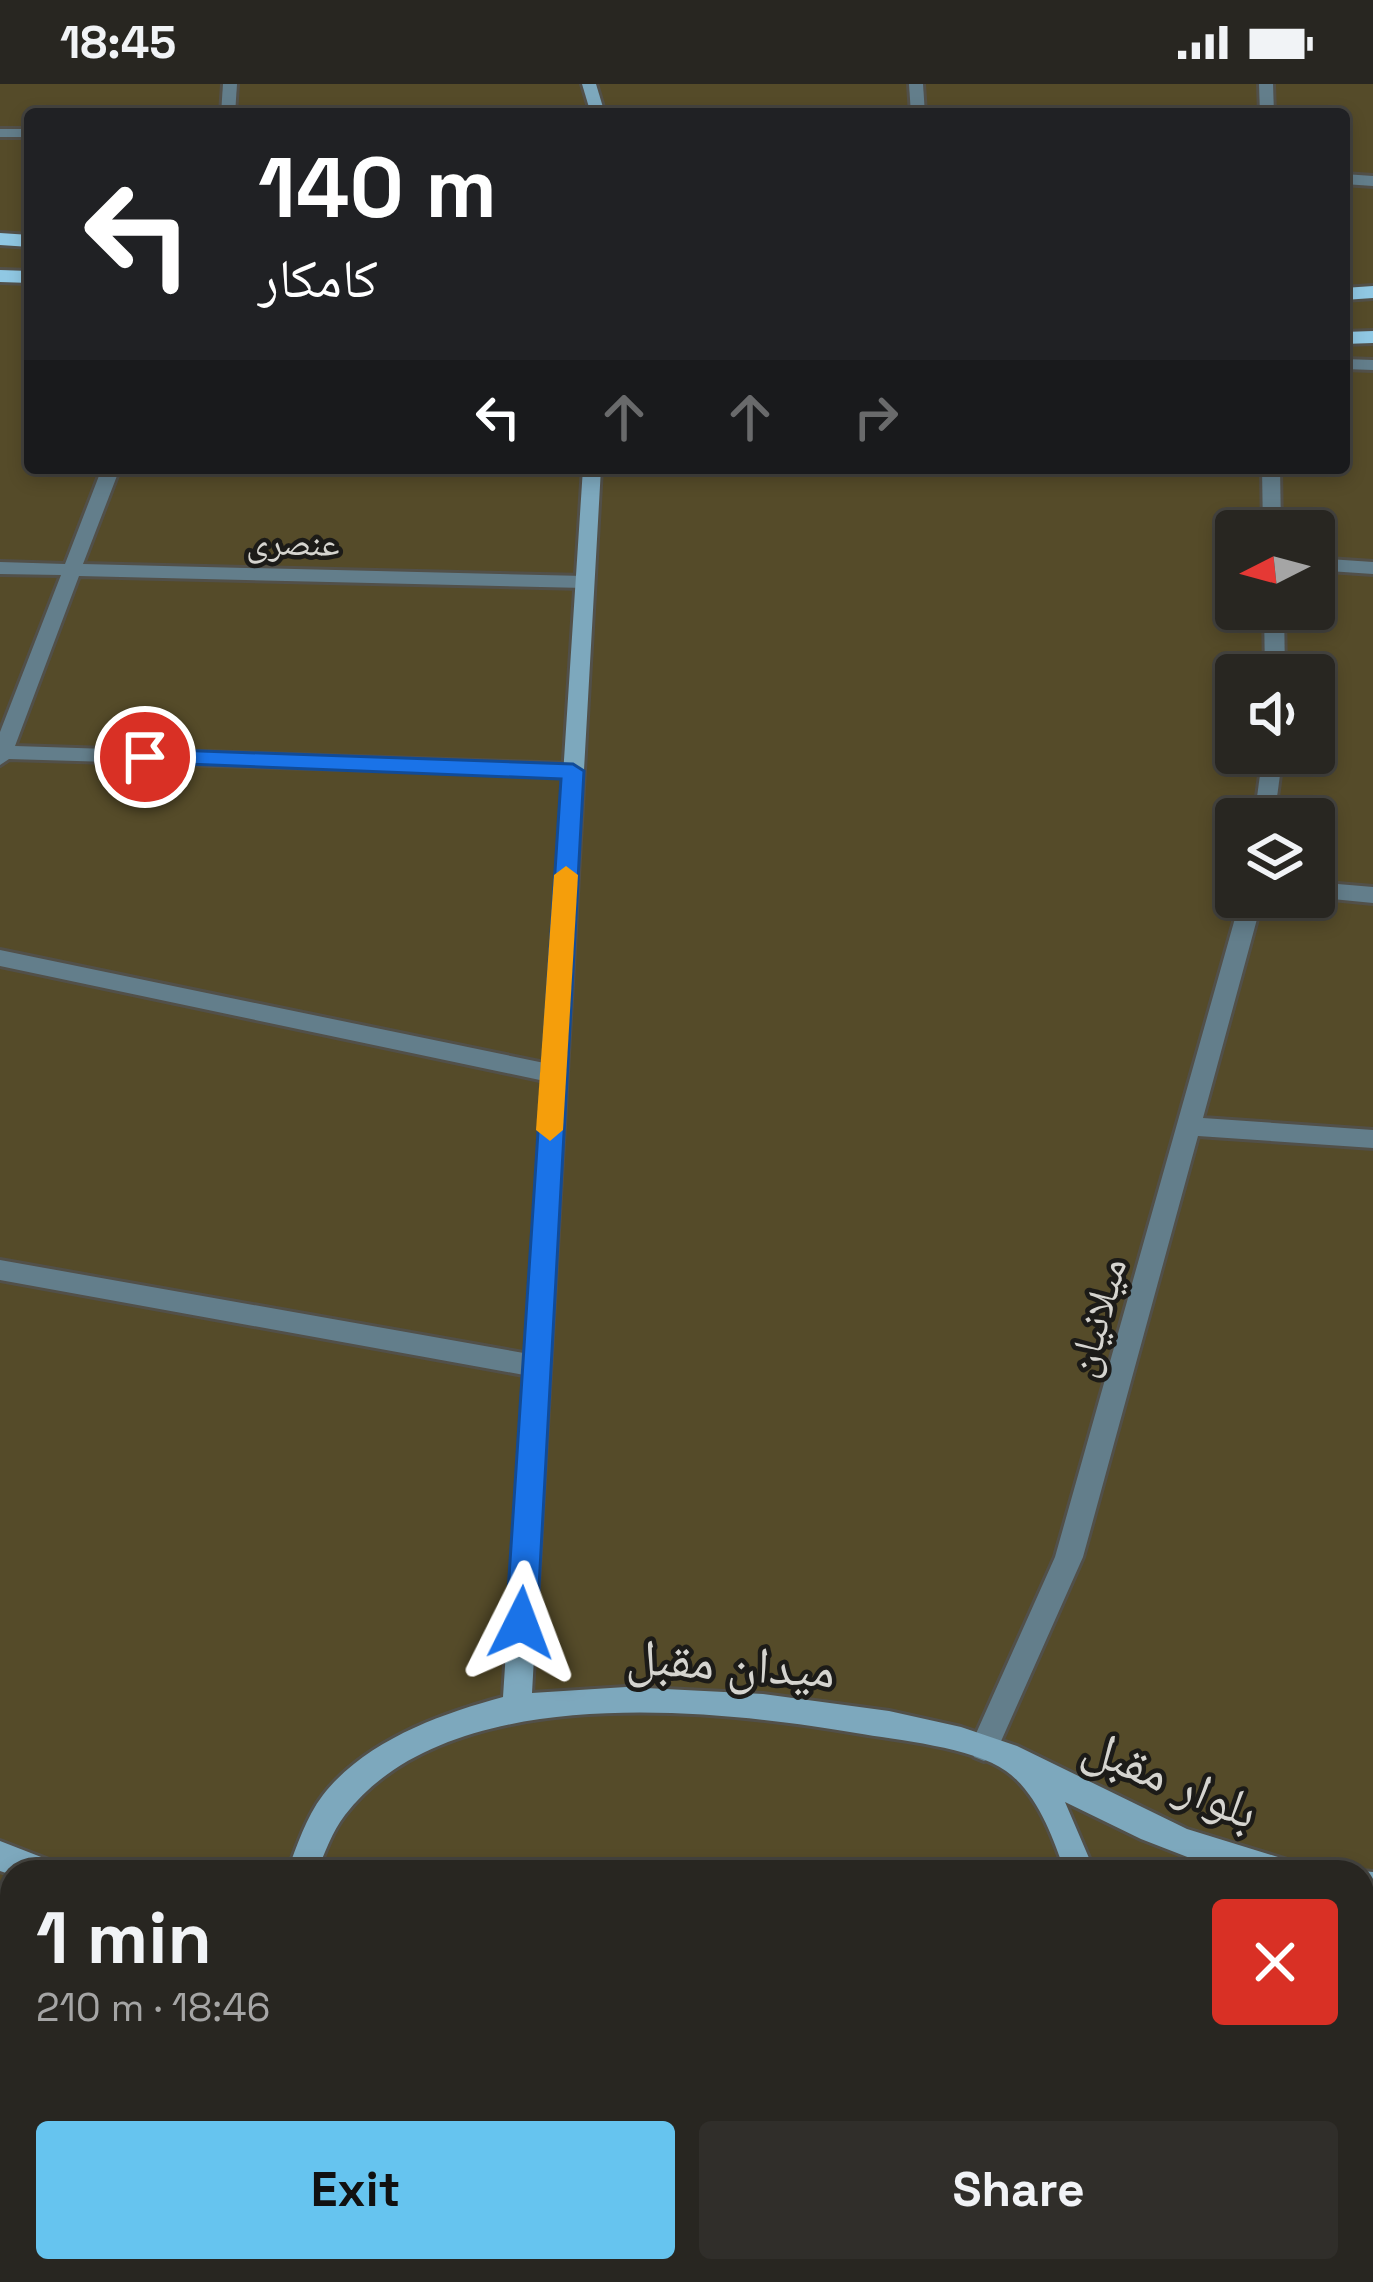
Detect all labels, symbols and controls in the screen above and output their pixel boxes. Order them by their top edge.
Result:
text: 18:45 [60,14,176,71]
text: 140 m [258,134,497,242]
icon: left [60,156,216,312]
text: کامکار [258,244,378,313]
icon: left [465,384,531,450]
icon: ahead [591,384,657,450]
icon: ahead [717,384,783,450]
icon: right [843,384,909,450]
north arrow [1215,510,1335,630]
map controls [1215,510,1335,918]
street label: عنصری [246,519,340,567]
button: sound [1215,654,1335,774]
pin [94,706,196,808]
icon: arrive [112,724,178,790]
button: layers [1215,798,1335,918]
street label: میلانیان [1054,1251,1138,1383]
position arrow [458,1560,584,1686]
street label: میدان مقبل [625,1623,837,1703]
street label: بلوار مقبل [1074,1712,1268,1844]
text: 1 min [36,1892,212,1984]
button: close [1212,1899,1338,2025]
text: 210 m · 18:46 [36,1983,270,2032]
button: Exit [36,2121,675,2259]
button: Share [699,2121,1338,2259]

